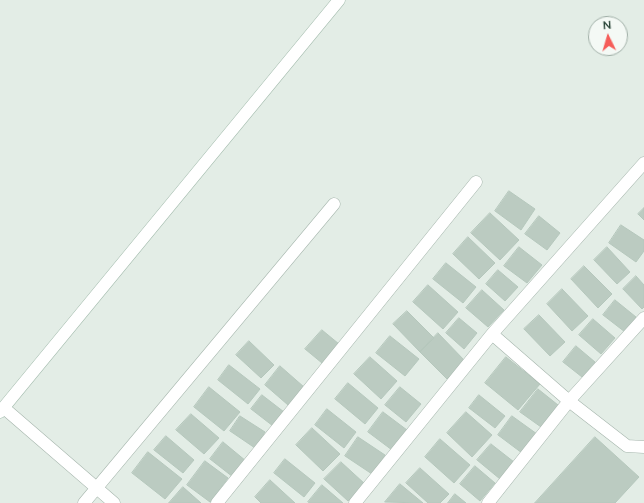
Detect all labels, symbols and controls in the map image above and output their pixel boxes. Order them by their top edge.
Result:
north arrow [588,16,628,56]
text: N [602,18,612,31]

